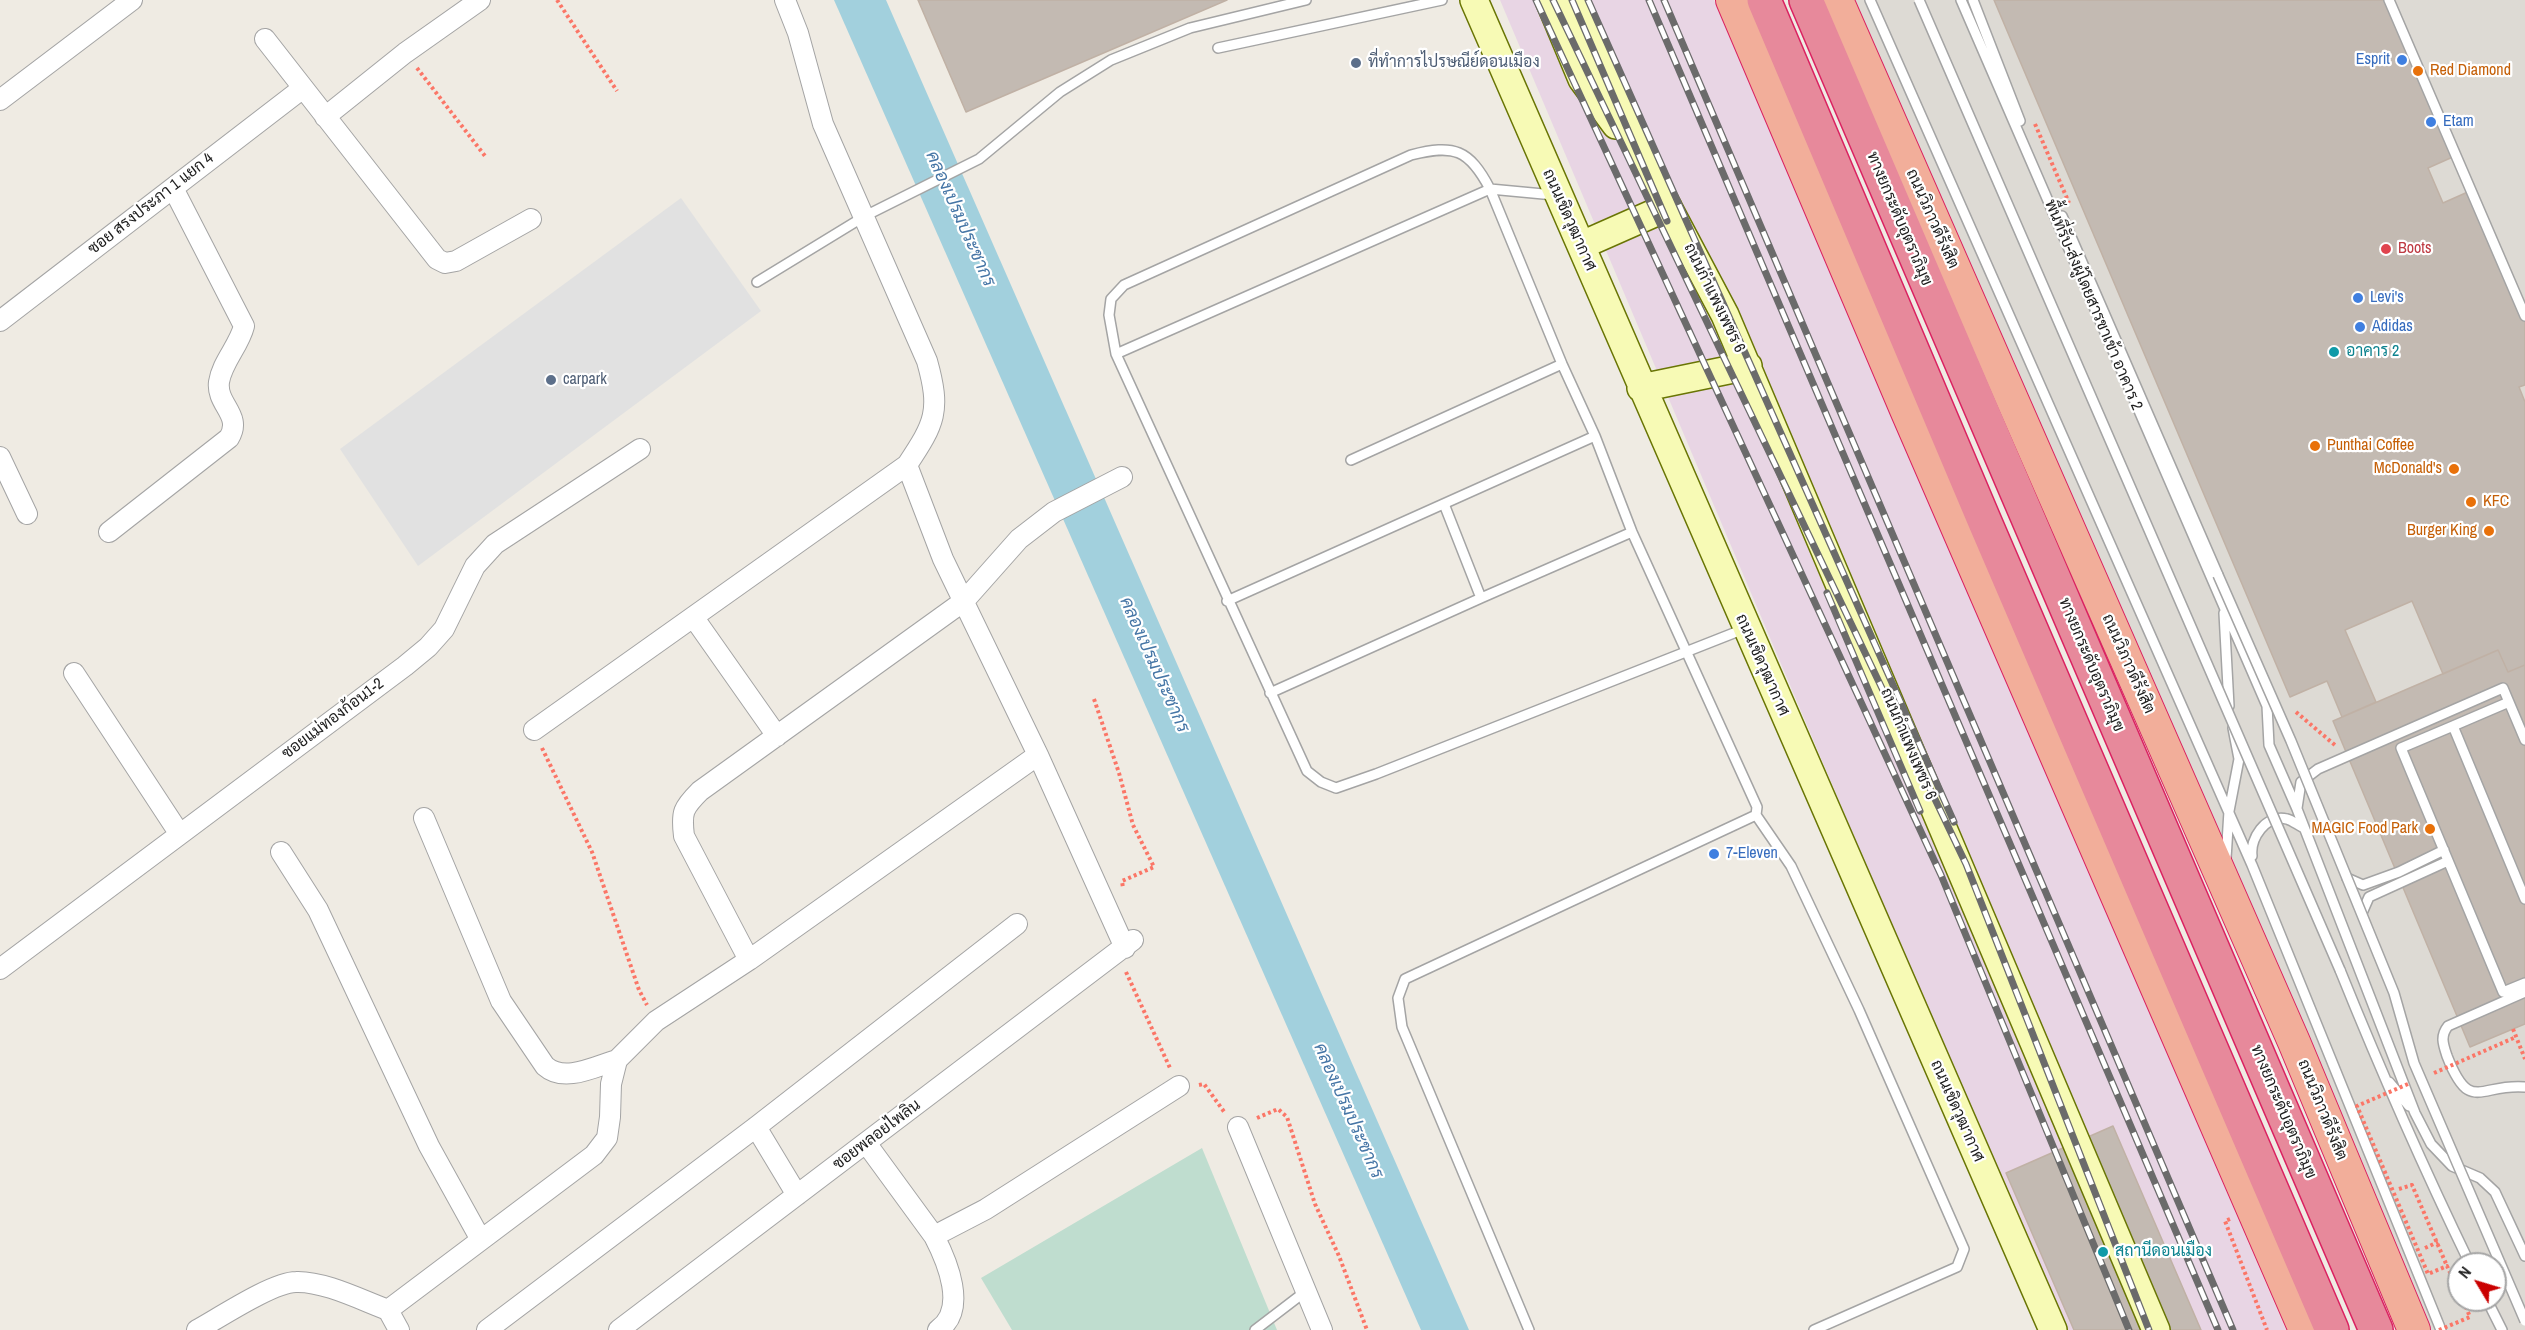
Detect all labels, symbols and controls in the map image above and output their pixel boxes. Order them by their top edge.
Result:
place label: Esprit [2356,50,2390,70]
place label: ที่ทำการไปรษณีย์ดอนเมือง [1368,53,1540,73]
marker: Esprit [2395,53,2409,67]
marker: ที่ทำการไปรษณีย์ดอนเมือง [1349,56,1363,70]
place label: Red Diamond [2430,61,2511,81]
marker: Red Diamond [2411,64,2425,78]
place label: Etam [2443,112,2474,132]
marker: Etam [2424,115,2438,129]
water label: คลองเปรมประชากร [920,148,1000,290]
street label: ซอย สรงประภา 1 แยก 4 [84,149,218,259]
street label: ทางยกระดับอุตราภิมุข [1862,149,1936,289]
street label: ถนนเชิดวุฒากาศ [1538,166,1600,274]
street label: ถนนวิภาวดีรังสิต [1901,166,1963,272]
street label: พื้นที่รับ-ส่งผู้โดยสารขาเข้า อาคาร 2 [2040,197,2146,413]
place label: Boots [2398,239,2432,259]
street label: ถนนกำแพงเพชร 6 [1679,240,1749,356]
marker: Boots [2379,242,2393,256]
place label: Levi's [2370,288,2404,308]
marker: Levi's [2351,291,2365,305]
place label: Adidas [2372,317,2413,337]
marker: Adidas [2353,320,2367,334]
place label: อาคาร 2 [2346,342,2399,362]
marker: อาคาร 2 [2327,345,2341,359]
place label: carpark [563,370,607,390]
marker: carpark [544,373,558,387]
place label: Punthai Coffee [2327,436,2414,456]
marker: Punthai Coffee [2308,439,2322,453]
place label: McDonald's [2374,459,2442,479]
marker: McDonald's [2447,462,2461,476]
place label: KFC [2483,492,2509,512]
marker: KFC [2464,495,2478,509]
place label: Burger King [2407,521,2477,541]
marker: Burger King [2482,524,2496,538]
water label: คลองเปรมประชากร [1114,594,1194,736]
street label: ทางยกระดับอุตราภิมุข [2054,595,2128,735]
street label: ถนนเชิดวุฒากาศ [1731,611,1793,719]
street label: ถนนวิภาวดีรังสิต [2097,611,2159,717]
street label: ซอยแม่ทองก้อน1-2 [278,674,388,764]
street label: ถนนกำแพงเพชร 6 [1876,685,1940,803]
place label: MAGIC Food Park [2311,819,2418,839]
marker: MAGIC Food Park [2423,822,2437,836]
place label: 7-Eleven [1726,844,1778,864]
marker: 7-Eleven [1707,847,1721,861]
water label: คลองเปรมประชากร [1308,1040,1388,1182]
street label: ทางยกระดับอุตราภิมุข [2246,1042,2320,1182]
street label: ถนนเชิดวุฒากาศ [1926,1057,1988,1165]
street label: ถนนวิภาวดีรังสิต [2293,1057,2351,1163]
street label: ซอยพลอยไพลิน [829,1096,925,1174]
place label: สถานีดอนเมือง [2115,1242,2212,1262]
marker: สถานีดอนเมือง [2096,1245,2110,1259]
north arrow [2447,1252,2507,1312]
text: N [2453,1262,2476,1283]

